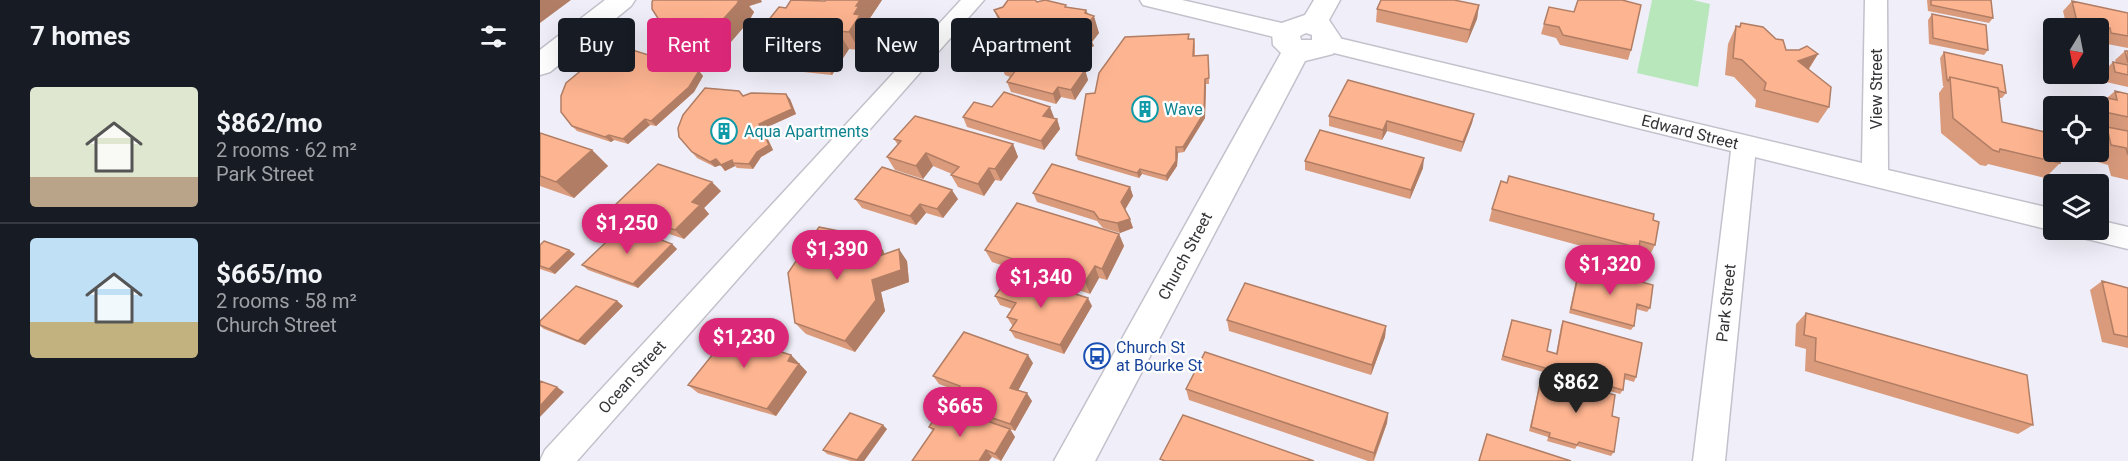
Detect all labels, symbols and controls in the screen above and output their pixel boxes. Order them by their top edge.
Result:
chip: Buy [558,18,635,72]
chip: Rent [647,18,731,72]
chip: Filters [743,18,843,72]
chip: New [855,18,939,72]
chip: Apartment [951,18,1092,72]
north arrow [2043,18,2109,84]
map controls [2043,18,2109,240]
icon: filters [477,20,510,53]
text: 7 homes [30,21,131,51]
street label: View Street [1867,49,1886,129]
building icon: Wave [1130,94,1160,124]
button: locate [2043,96,2109,162]
place label: Wave [1164,100,1203,119]
text: $862/mo [216,108,323,138]
icon: home [78,111,150,183]
street label: Edward Street [1640,111,1740,153]
building icon: Aqua Apartments [709,116,739,146]
place label: Aqua Apartments [744,122,869,141]
text: 2 rooms · 62 m² [216,138,357,162]
text: Park Street [216,162,314,186]
button: layers [2043,174,2109,240]
pin: $1,250 [578,204,676,255]
street label: Church Street [1154,209,1216,303]
text: $1,250 [596,211,658,235]
pin: $1,390 [788,230,886,281]
text: $1,390 [806,237,868,261]
pin: $1,320 [1561,245,1659,296]
text: $1,320 [1579,252,1641,276]
pin: $1,340 [992,258,1090,309]
text: $665/mo [216,259,323,289]
icon: home [78,262,150,334]
street label: Park Street [1712,263,1740,343]
text: $1,340 [1010,265,1072,289]
text: 2 rooms · 58 m² [216,289,357,313]
text: Church Street [216,313,337,337]
pin: $1,230 [695,318,793,369]
text: $1,230 [713,325,775,349]
street label: Ocean Street [594,337,670,417]
place label: Church St at Bourke St [1116,338,1202,375]
bus stop icon: Church St at Bourke St [1082,341,1112,371]
pin: $862 [1540,363,1612,414]
text: $862 [1553,370,1599,394]
pin: $665 [924,387,996,438]
text: $665 [937,394,983,418]

